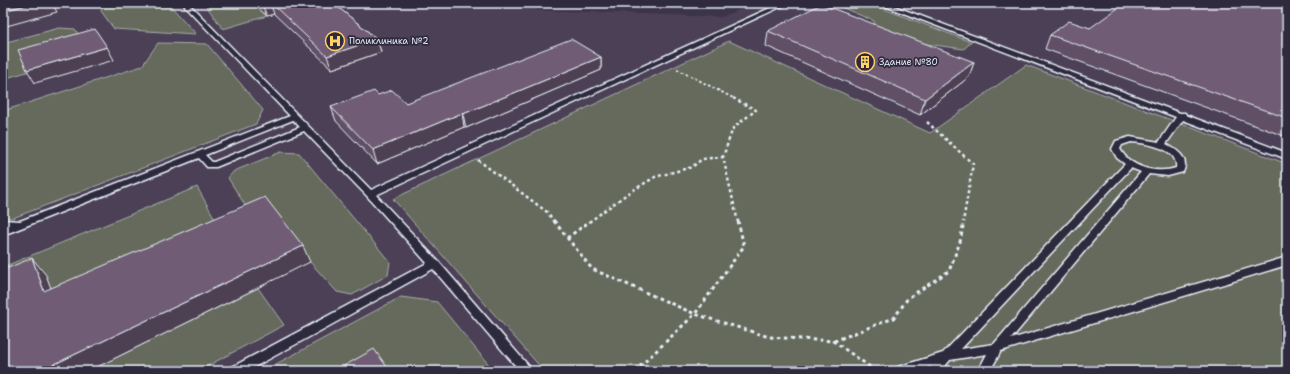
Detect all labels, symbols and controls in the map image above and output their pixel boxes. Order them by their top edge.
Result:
hospital icon: Поликлиника №2 [324,30,346,52]
place label: Поликлиника №2 [349,35,428,47]
building icon: Здание №80 [854,51,876,73]
place label: Здание №80 [879,56,938,68]

